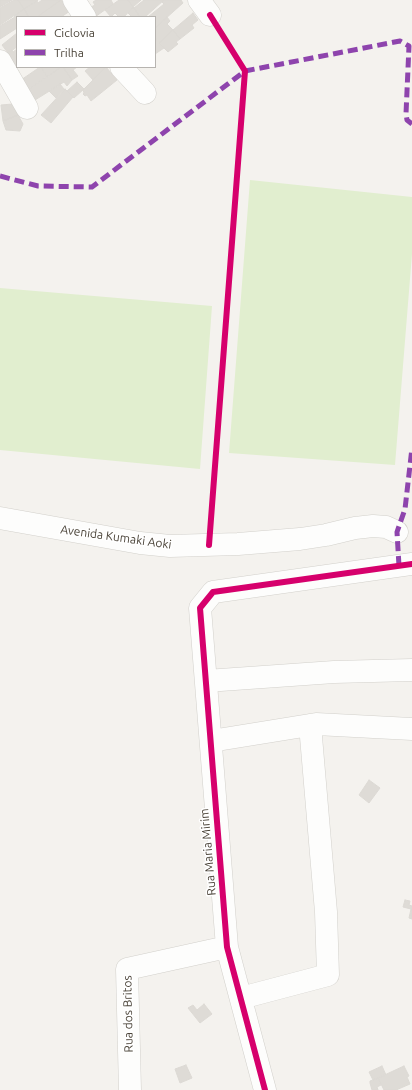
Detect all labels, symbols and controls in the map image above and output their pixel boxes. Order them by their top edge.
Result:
legend [16,16,156,68]
text: Ciclovia [54,26,95,39]
text: Trilha [54,46,84,59]
street label: Avenida Kumaki Aoki [60,522,172,552]
street label: Rua Maria Mirim [197,808,219,896]
street label: Rua dos Britos [120,975,136,1053]

